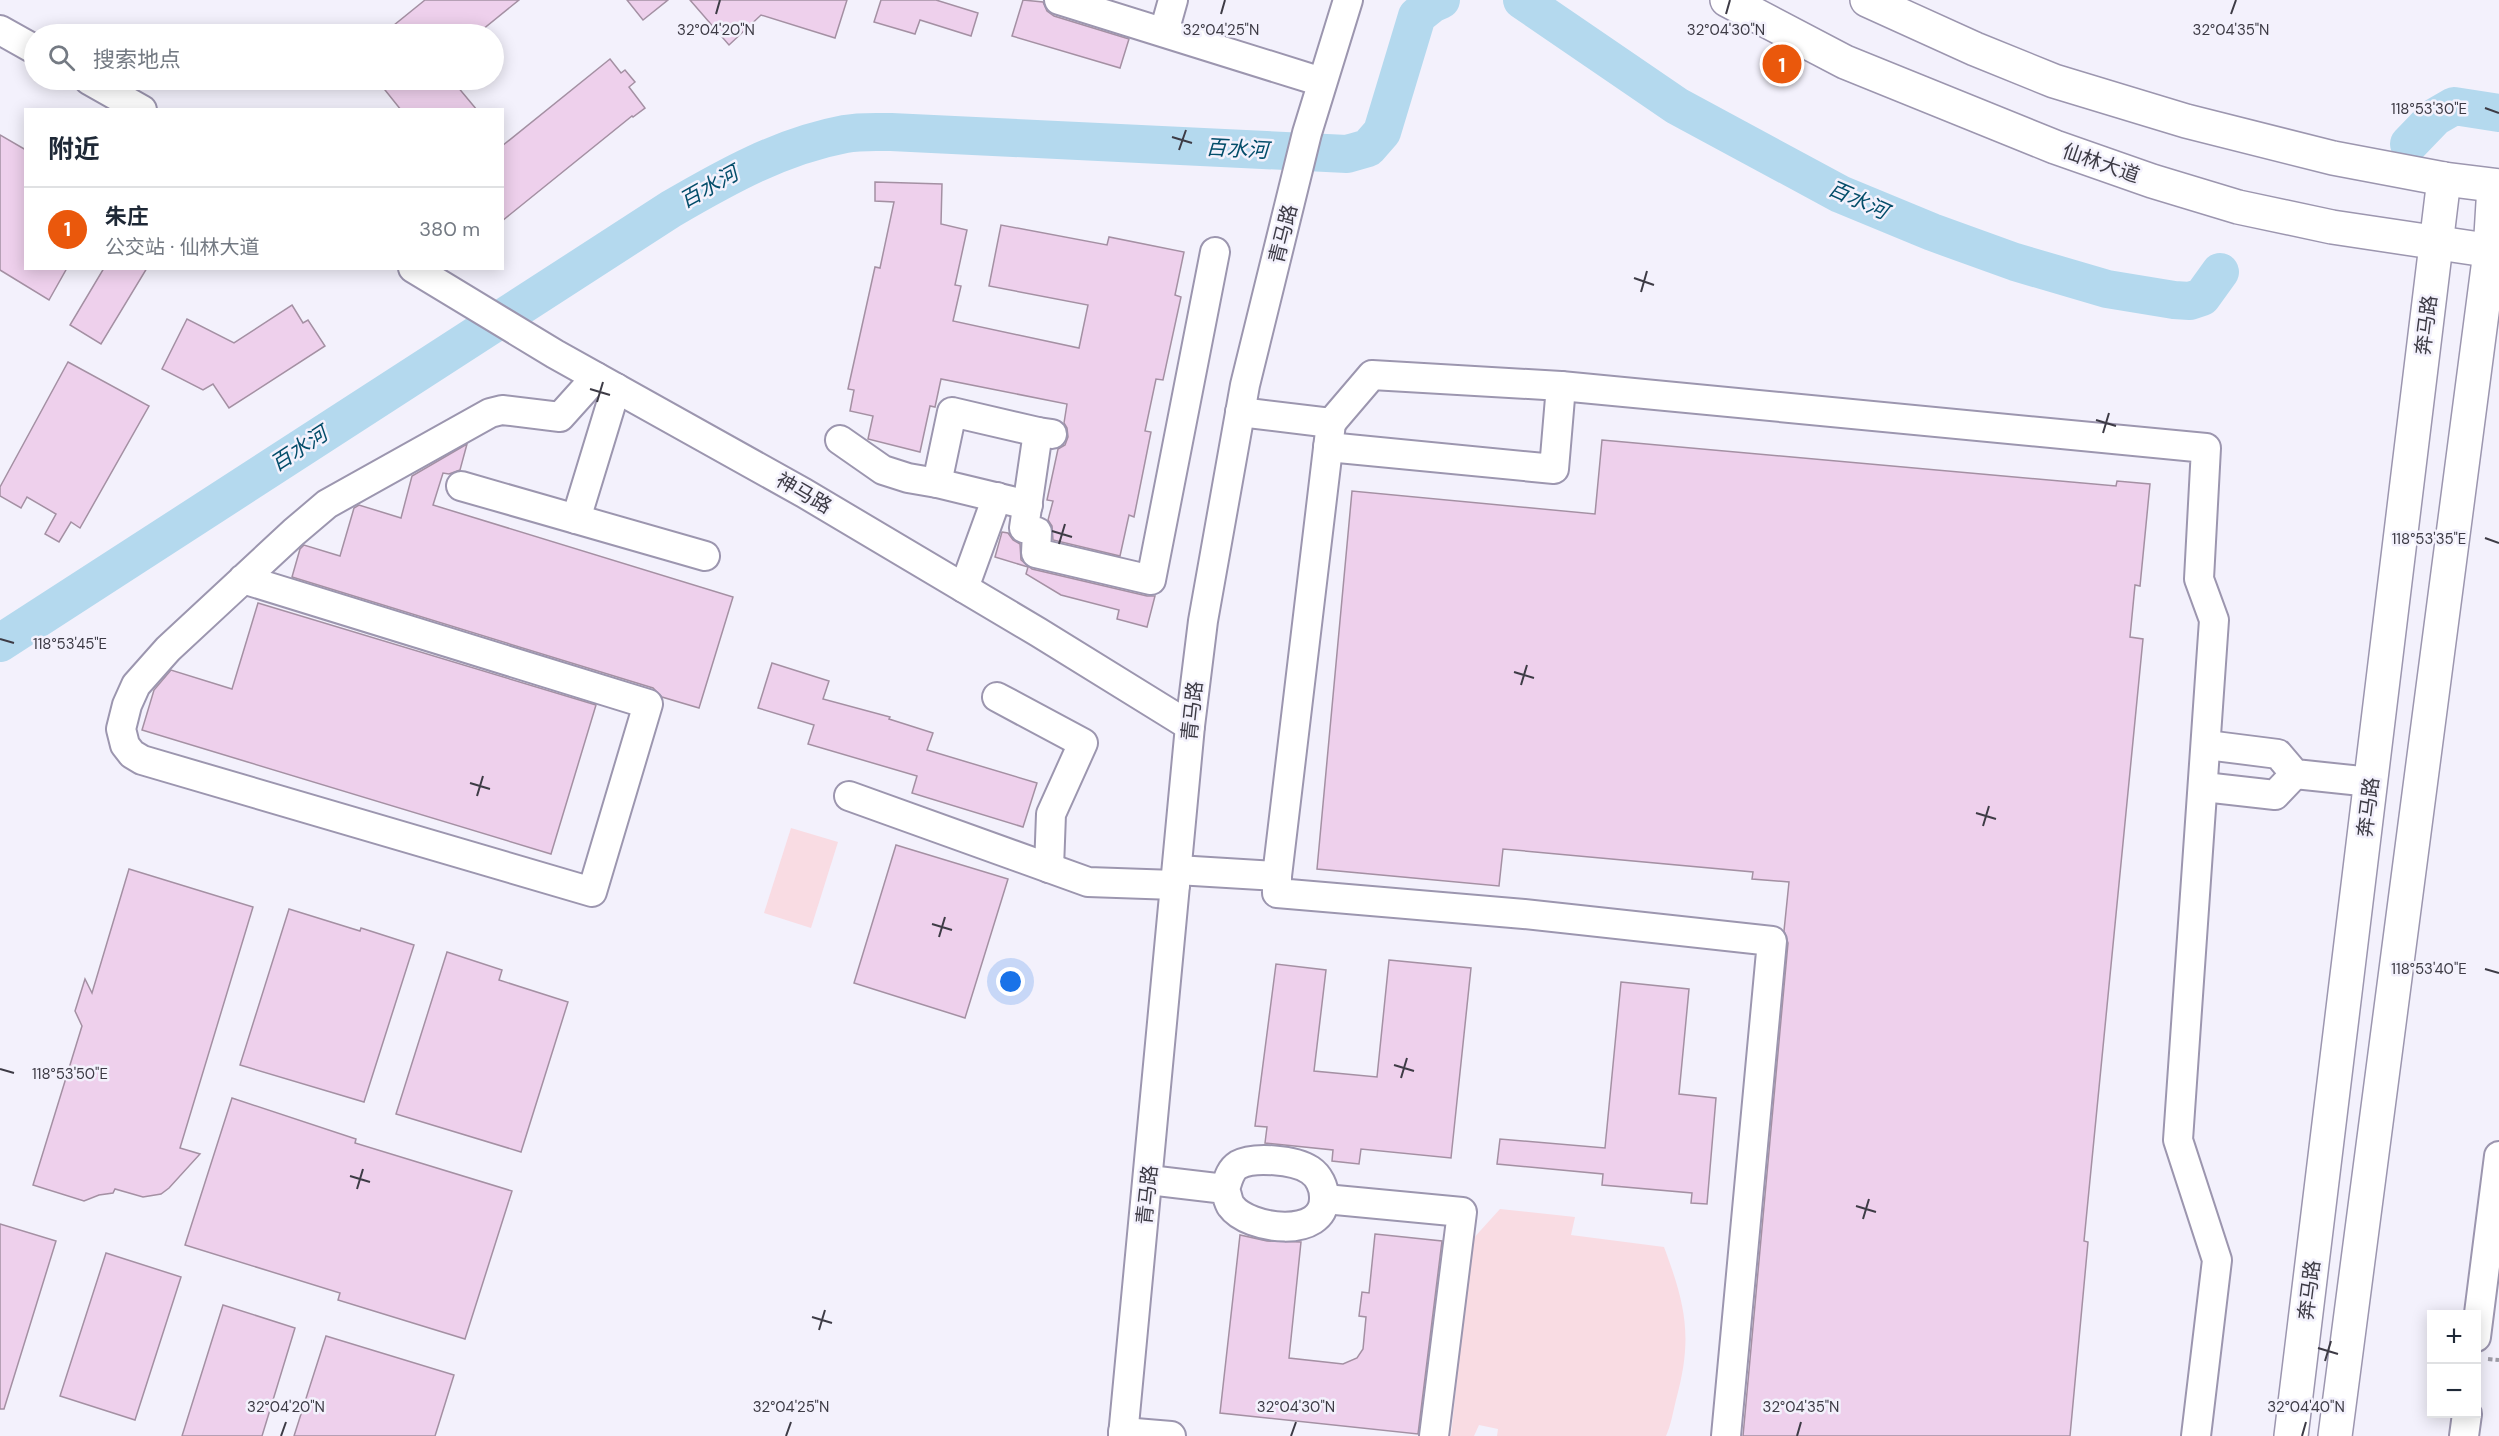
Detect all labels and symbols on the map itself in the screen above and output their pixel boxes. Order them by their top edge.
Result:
text: 32°04'20"N [677,20,755,40]
text: 32°04'25"N [1183,20,1259,40]
text: 32°04'30"N [1687,20,1765,40]
text: 32°04'35"N [2193,20,2269,40]
pin: 1 [1762,42,1802,86]
text: 118°53'30"E [2391,99,2467,119]
water label: 百水河 [1205,133,1273,165]
street label: 仙林大道 [2059,138,2143,188]
water label: 百水河 [675,158,747,215]
water label: 百水河 [1824,174,1896,227]
street label: 青马路 [1263,202,1303,266]
street label: 奔马路 [2409,294,2443,356]
water label: 百水河 [265,418,336,478]
street label: 神马路 [772,467,836,519]
text: 118°53'35"E [2392,529,2466,549]
text: 118°53'45"E [33,634,107,654]
street label: 青马路 [1176,680,1208,742]
street label: 奔马路 [2351,776,2385,838]
text: 118°53'40"E [2391,959,2467,979]
your location [996,967,1025,996]
text: 118°53'50"E [32,1064,108,1084]
street label: 青马路 [1131,1164,1163,1226]
street label: 奔马路 [2292,1259,2326,1321]
text: 32°04'20"N [247,1397,325,1417]
text: 32°04'25"N [753,1397,829,1417]
text: 32°04'30"N [1257,1397,1335,1417]
text: 32°04'35"N [1763,1397,1839,1417]
text: 32°04'40"N [2267,1397,2345,1417]

